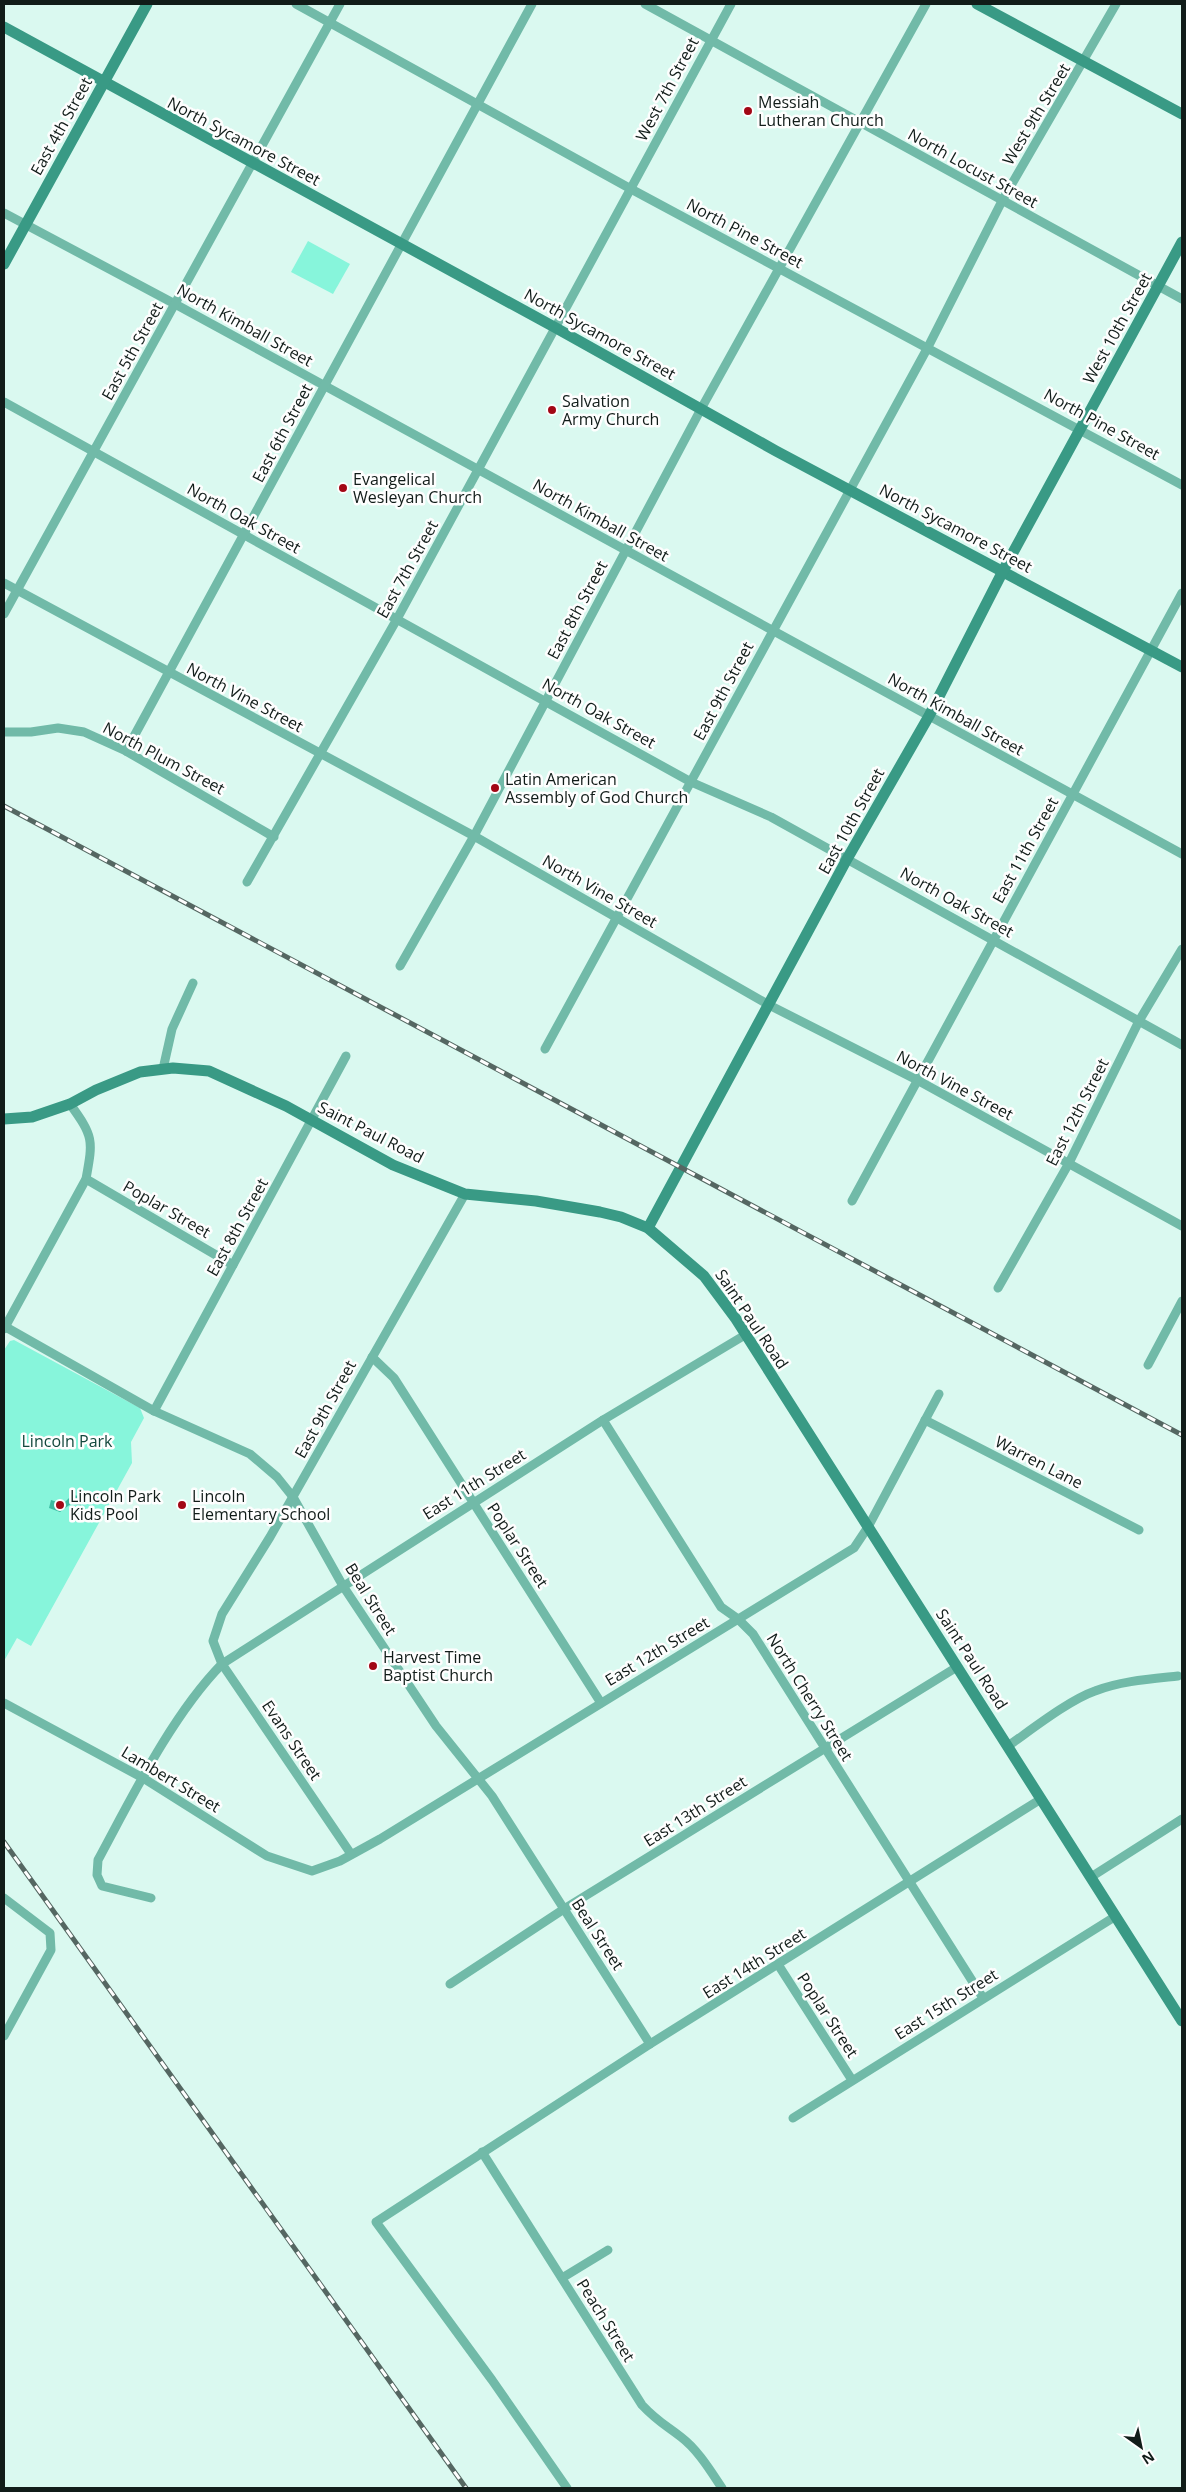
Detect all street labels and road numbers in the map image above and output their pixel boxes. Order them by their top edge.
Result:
street label: West 7th Street [630,33,704,145]
street label: West 9th Street [997,59,1075,169]
street label: East 4th Street [25,73,97,179]
street label: North Sycamore Street [164,91,324,191]
street label: North Locust Street [904,123,1042,213]
street label: North Pine Street [683,193,807,273]
street label: West 10th Street [1077,268,1157,388]
street label: North Kimball Street [173,278,317,372]
street label: North Sycamore Street [520,283,680,385]
street label: East 5th Street [96,298,168,404]
street label: East 6th Street [247,380,317,486]
street label: North Pine Street [1040,383,1164,465]
street label: North Kimball Street [529,473,673,567]
street label: North Oak Street [183,478,305,558]
street label: North Sycamore Street [876,478,1036,578]
street label: East 7th Street [371,516,443,622]
street label: East 8th Street [542,557,612,663]
street label: East 9th Street [688,638,758,744]
street label: North Vine Street [183,657,307,737]
street label: North Kimball Street [884,667,1028,761]
street label: North Oak Street [538,673,660,753]
street label: North Plum Street [99,717,229,800]
street label: East 10th Street [813,764,889,878]
street label: East 11th Street [987,793,1063,907]
street label: North Vine Street [539,849,662,933]
street label: North Oak Street [896,862,1018,942]
street label: North Vine Street [893,1045,1017,1125]
street label: East 12th Street [1040,1054,1114,1170]
street label: Saint Paul Road [314,1096,428,1168]
street label: East 8th Street [201,1174,273,1280]
street label: Poplar Street [119,1175,215,1243]
street label: Saint Paul Road [710,1265,794,1373]
street label: East 9th Street [289,1356,361,1462]
street label: Warren Lane [991,1430,1087,1494]
street label: East 11th Street [418,1443,530,1525]
street label: Poplar Street [482,1498,554,1592]
street label: Beal Street [340,1559,402,1639]
street label: Saint Paul Road [931,1604,1013,1714]
street label: East 12th Street [601,1611,713,1691]
street label: North Cherry Street [762,1629,858,1765]
street label: Evans Street [257,1696,327,1785]
street label: Lambert Street [117,1741,225,1817]
street label: East 13th Street [639,1770,751,1852]
street label: Beal Street [567,1894,629,1974]
street label: East 14th Street [698,1922,810,2004]
street label: East 15th Street [890,1963,1002,2045]
street label: Poplar Street [792,1968,864,2062]
street label: Peach Street [572,2274,640,2366]

